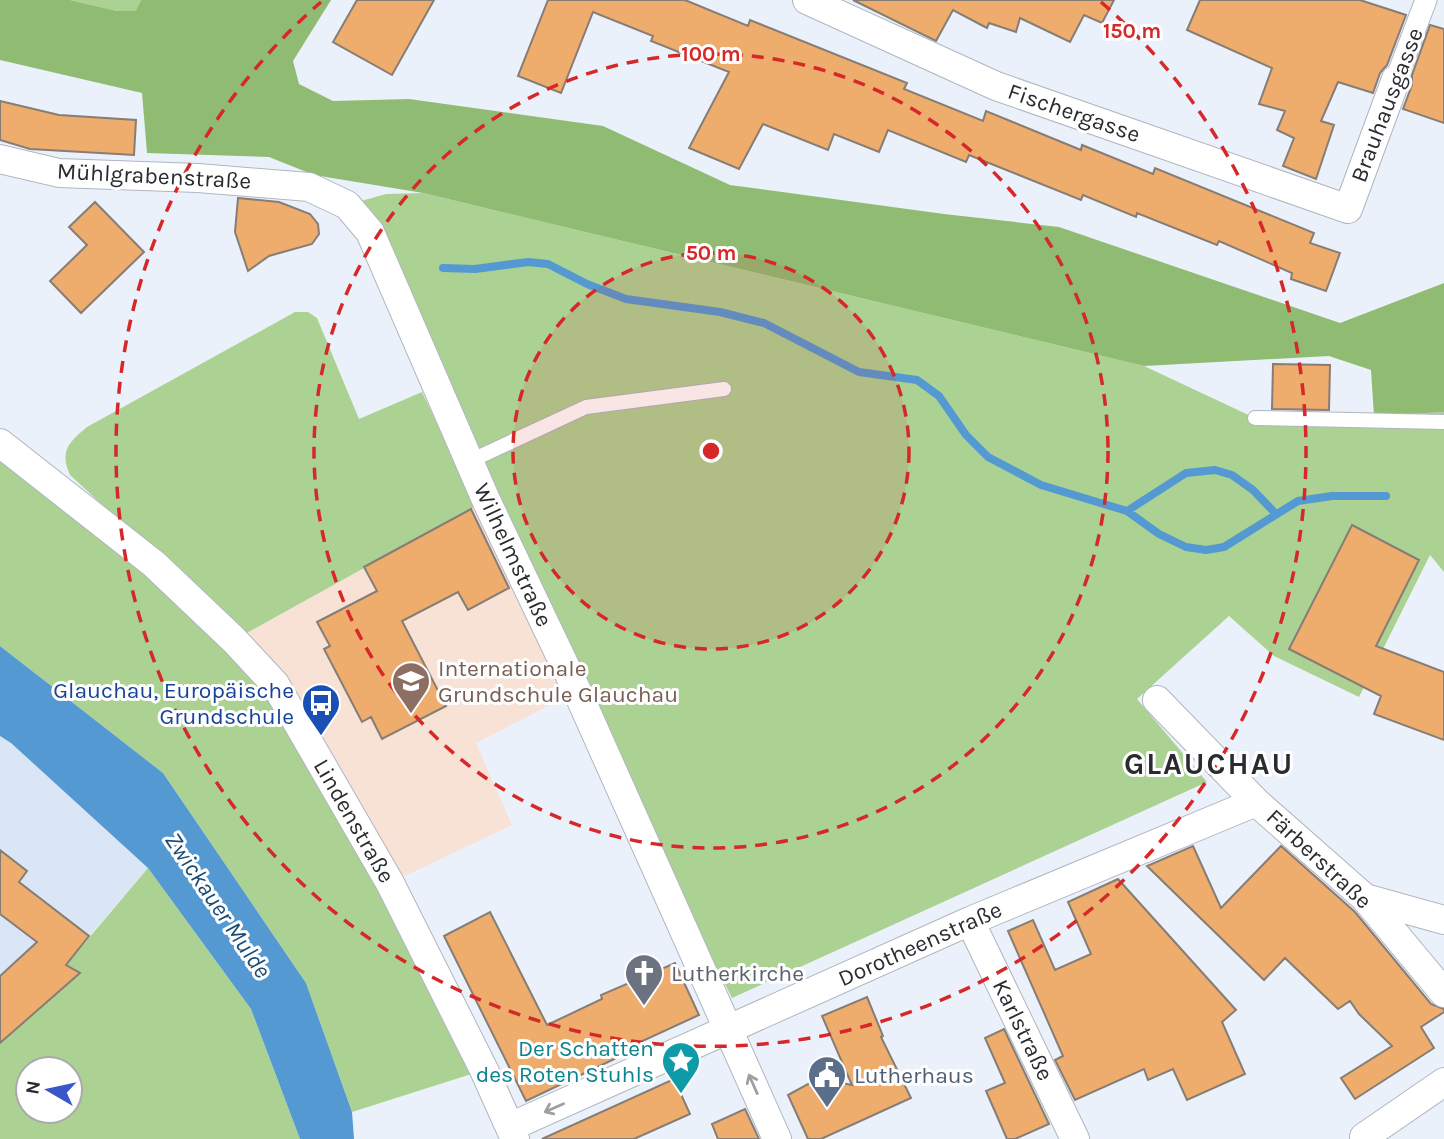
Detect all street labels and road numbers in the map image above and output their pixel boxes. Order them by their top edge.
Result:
street label: Brauhausgasse [1345,24,1429,186]
street label: Fischergasse [1004,78,1144,148]
street label: Mühlgrabenstraße [56,157,252,195]
street label: Wilhelmstraße [468,479,558,631]
street label: Lindenstraße [308,754,400,888]
street label: Färberstraße [1261,803,1377,915]
street label: Dorotheenstraße [834,896,1006,992]
street label: Karlstraße [987,975,1059,1085]

